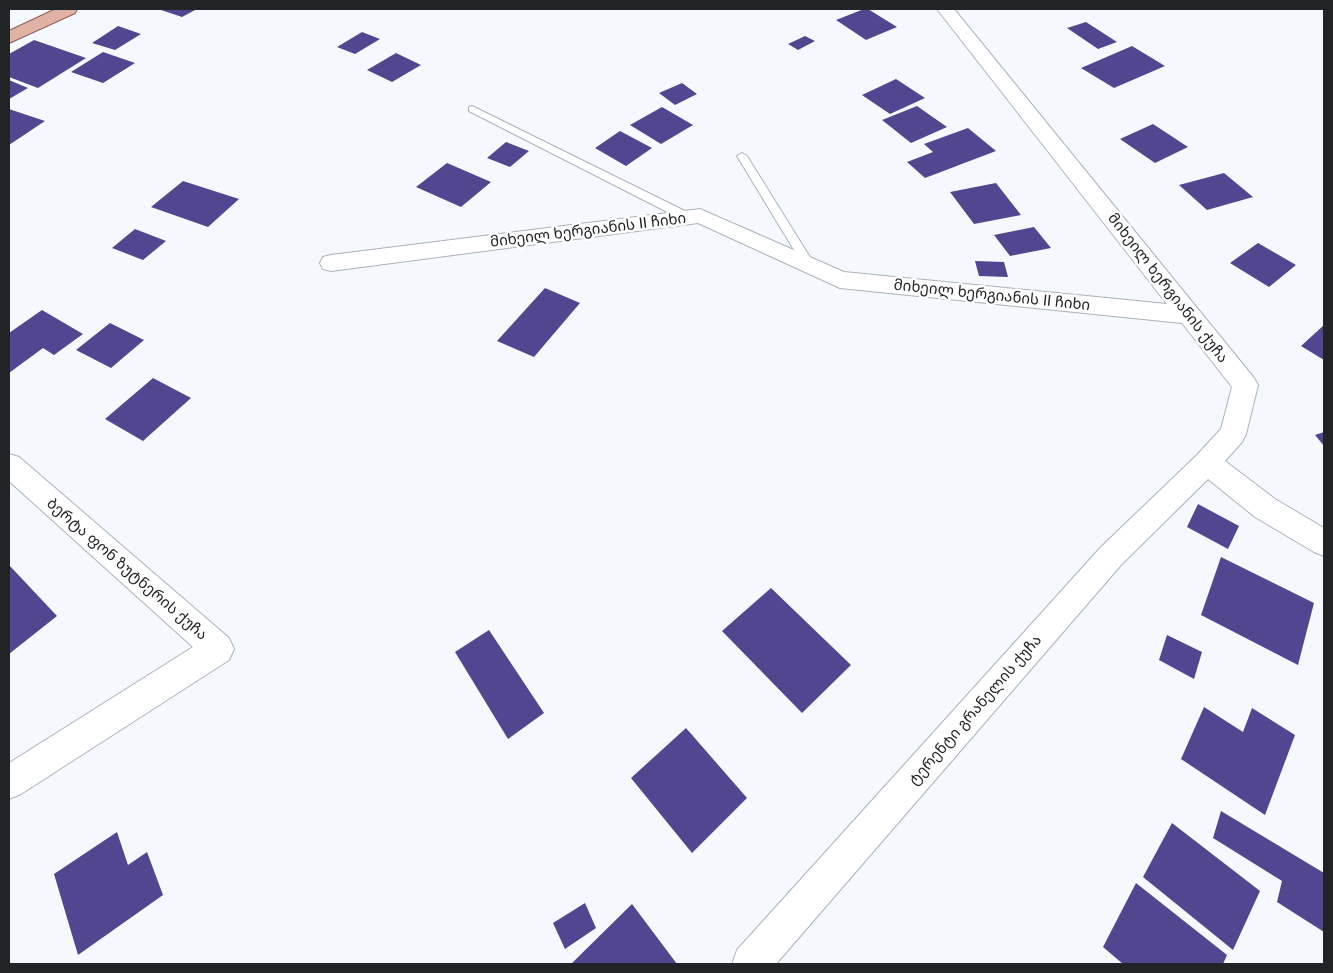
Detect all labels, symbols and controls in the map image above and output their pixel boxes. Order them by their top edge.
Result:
street label: მიხეილ ხერგიანის II ჩიხი [489,209,687,251]
street label: მიხეილ ხერგიანის ქუჩა [1104,210,1232,366]
street label: მიხეილ ხერგიანის II ჩიხი [893,276,1091,314]
street label: ბერტა ფონ ზუტნერის ქუჩა [43,494,211,644]
street label: ტერენტი გრანელის ქუჩა [905,631,1045,789]

